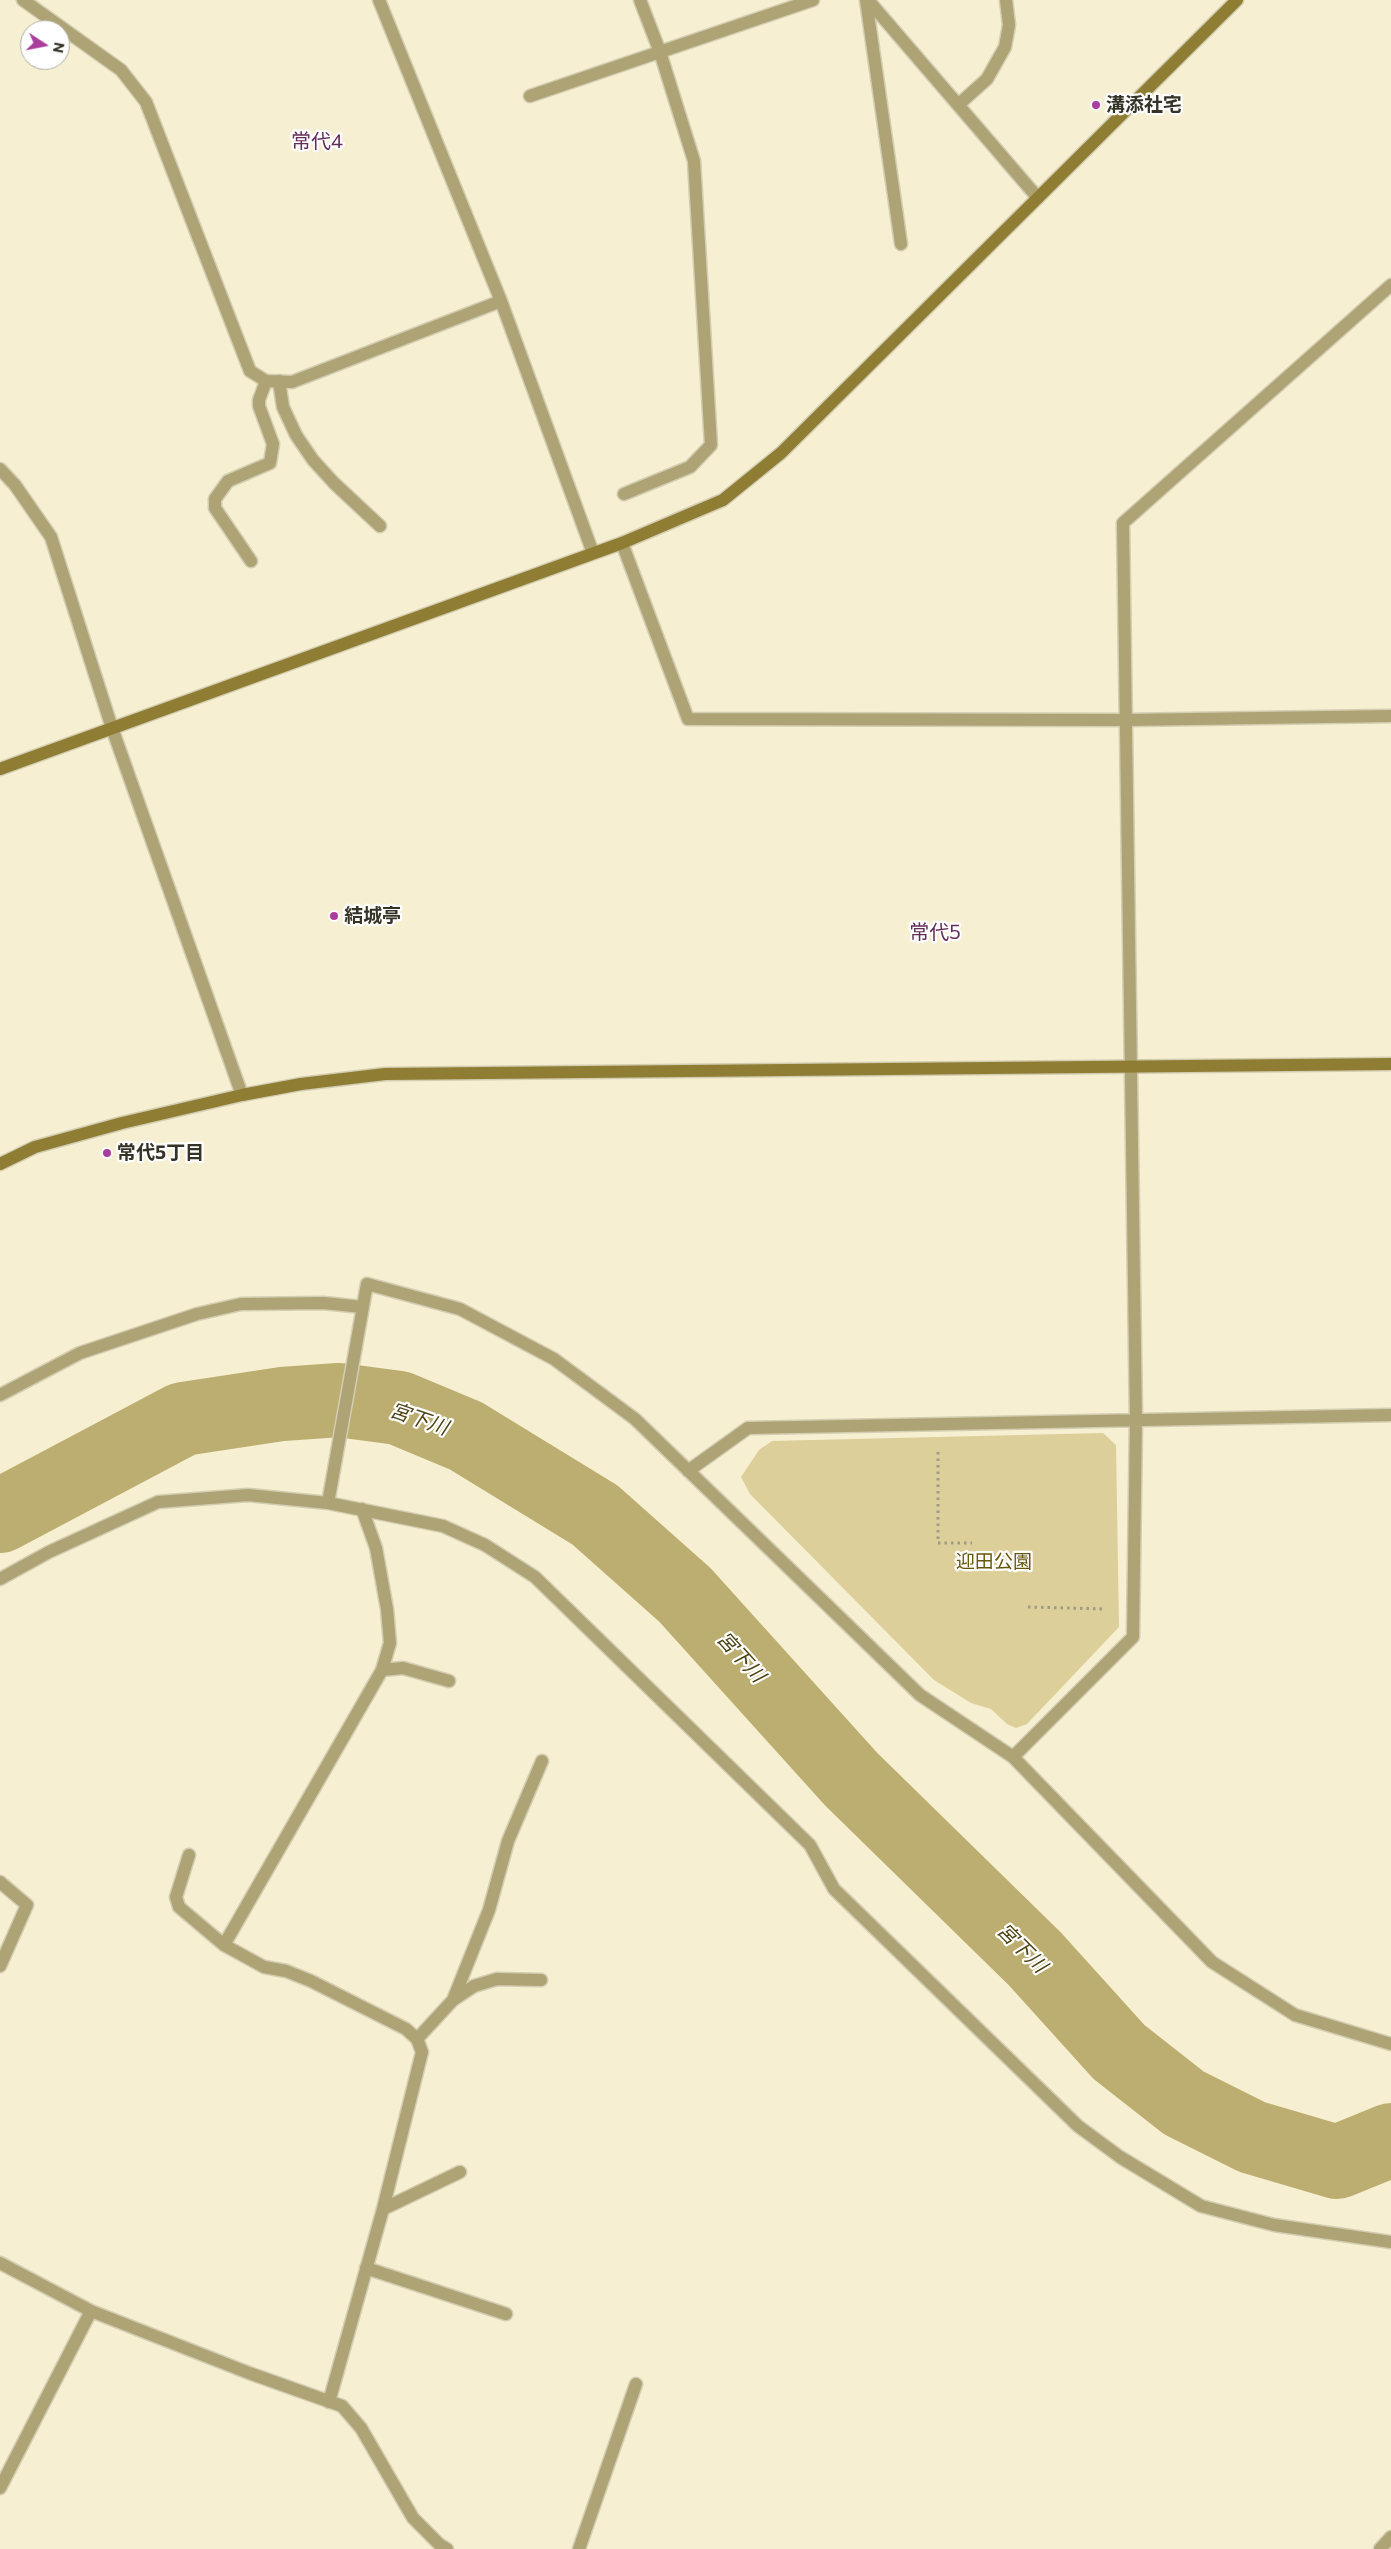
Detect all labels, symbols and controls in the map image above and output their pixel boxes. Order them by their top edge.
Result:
north arrow [20,20,70,70]
text: N [50,41,69,55]
place label: 溝添社宅 [1106,94,1182,116]
marker: 溝添社宅 [1090,99,1102,111]
district label: 常代4 [291,129,343,153]
place label: 結城亭 [344,905,401,927]
marker: 結城亭 [328,910,340,922]
district label: 常代5 [909,920,961,944]
place label: 常代5丁目 [117,1142,204,1164]
marker: 常代5丁目 [101,1147,113,1159]
water label: 宮下川 [387,1398,451,1440]
park label: 迎田公園 [956,1551,1032,1573]
water label: 宮下川 [712,1627,770,1687]
water label: 宮下川 [992,1918,1052,1978]

